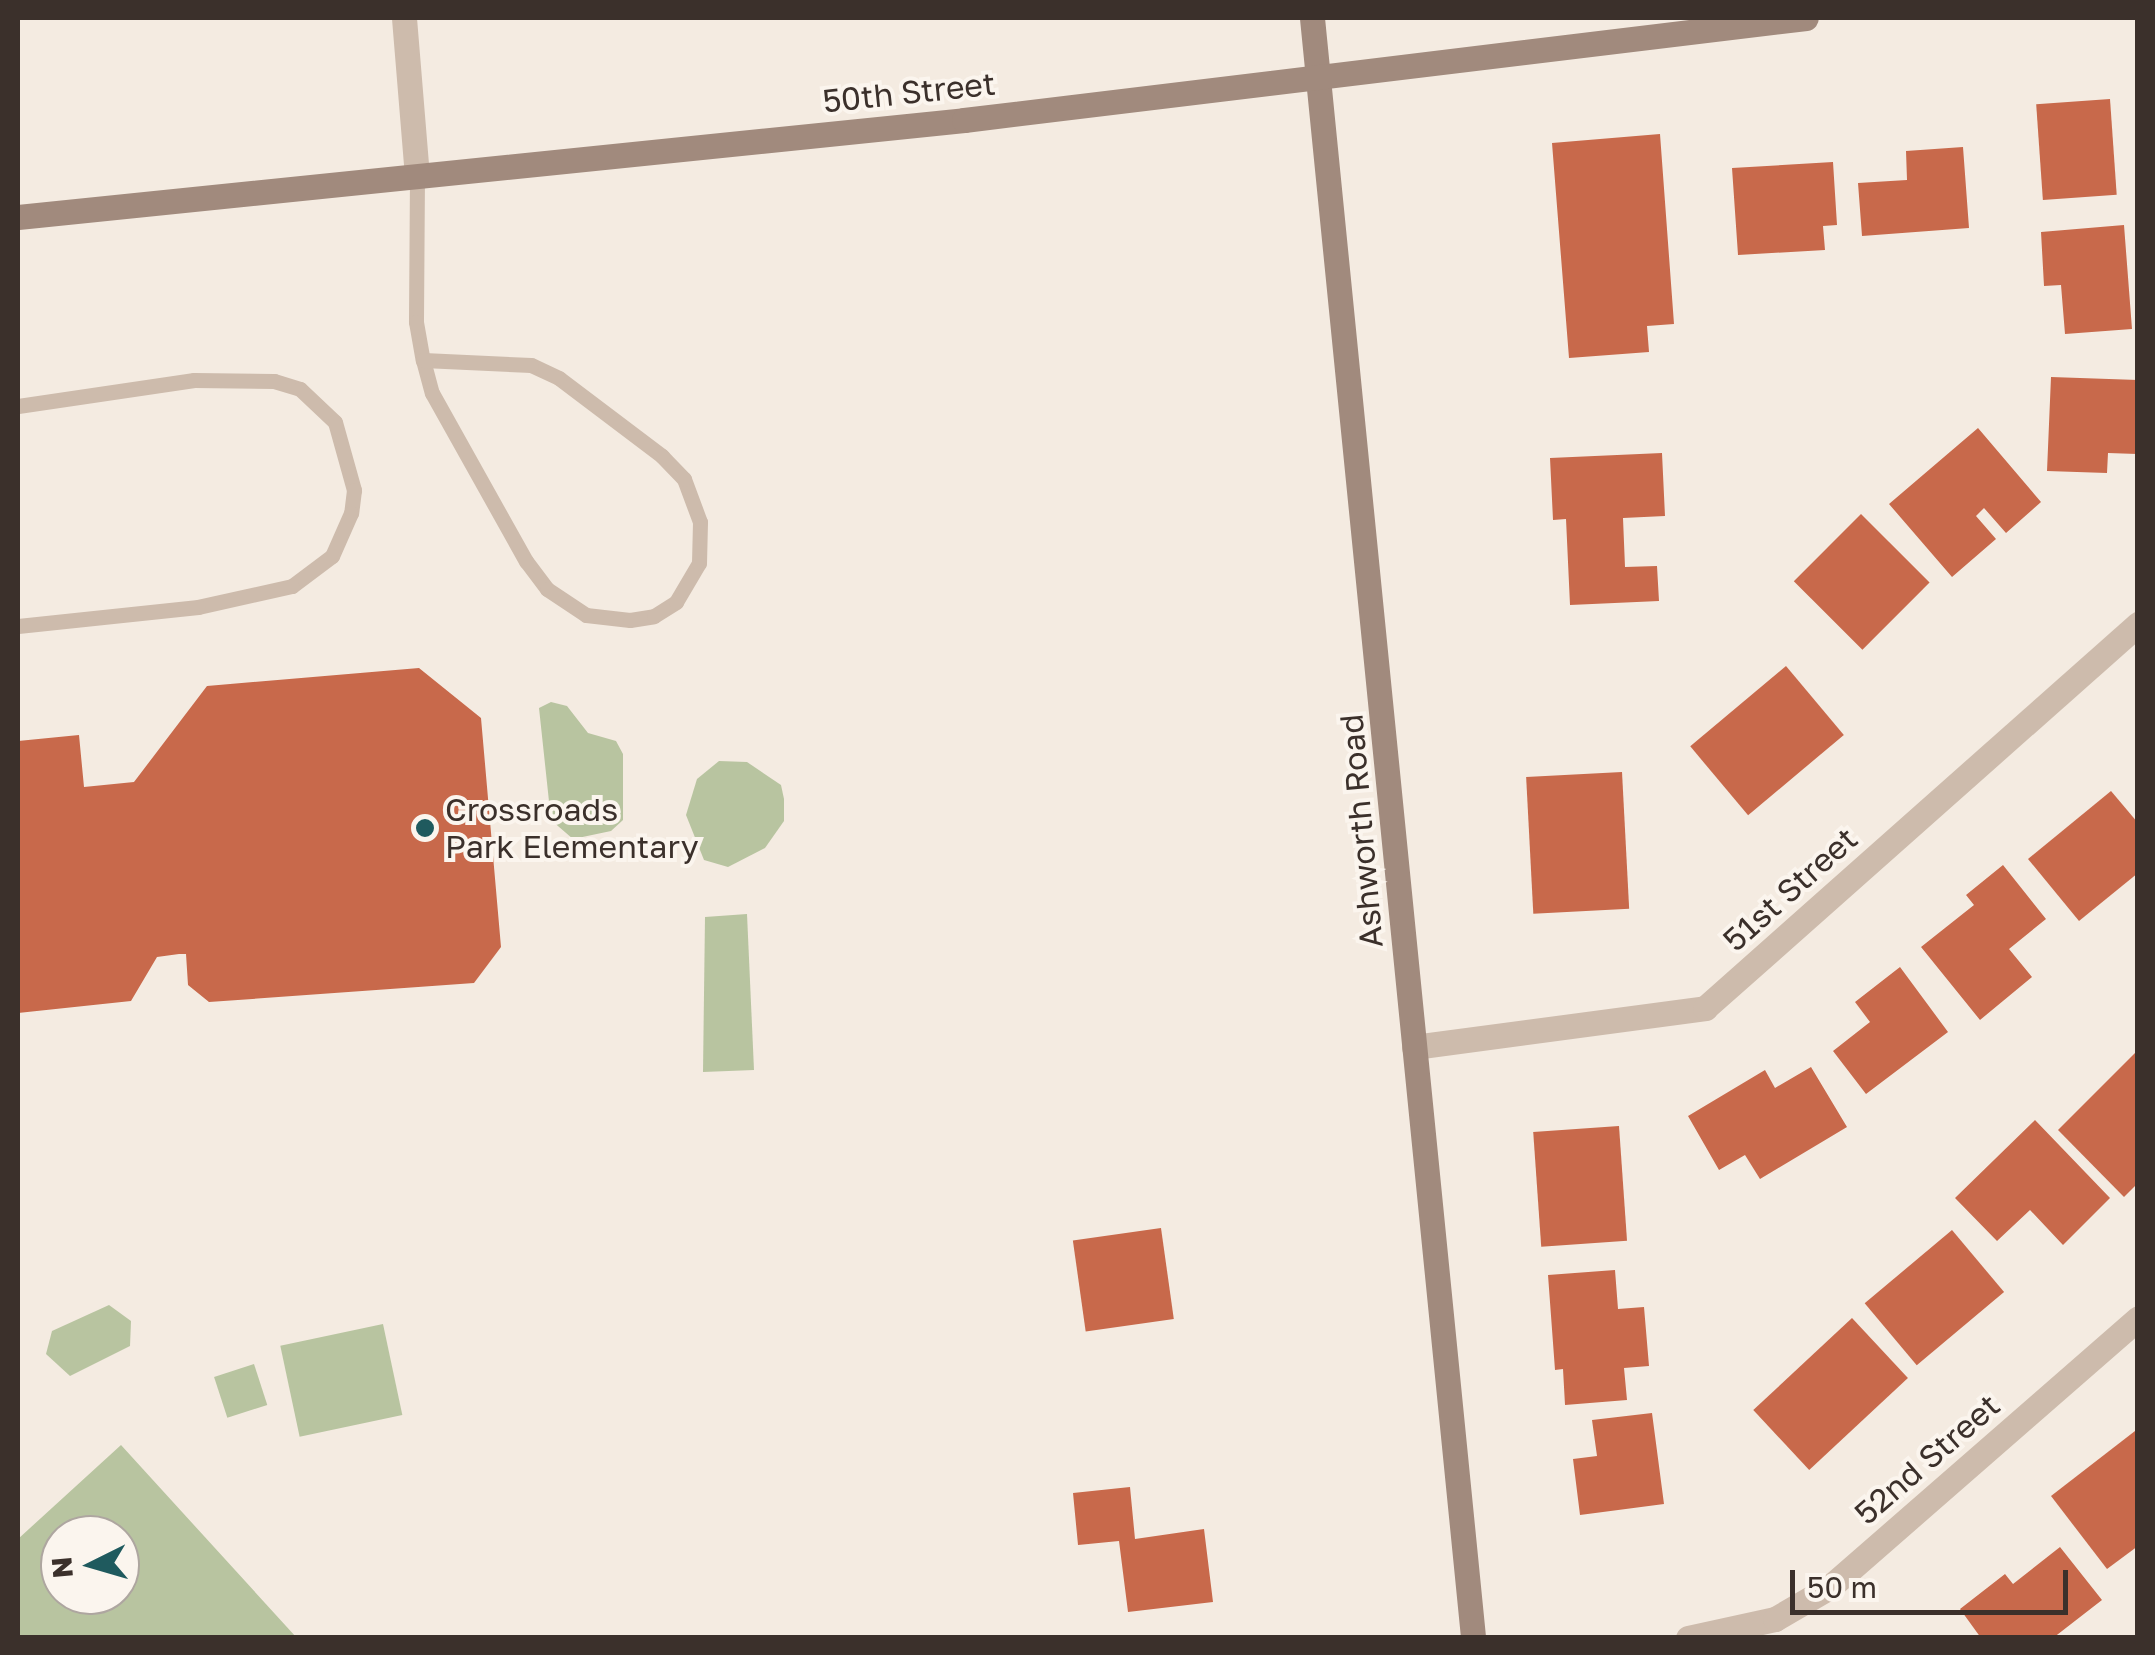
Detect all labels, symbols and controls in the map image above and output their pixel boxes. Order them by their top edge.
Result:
street label: 50th Street [821,64,997,120]
street label: Ashworth Road [1332,713,1390,949]
place label: Crossroads Park Elementary [445,791,699,866]
marker: Crossroads Park Elementary [414,817,436,839]
street label: 51st Street [1715,819,1865,959]
street label: 52nd Street [1847,1386,2007,1532]
north arrow [40,1515,140,1615]
scale bar [1795,1550,2072,1612]
text: N [44,1555,79,1580]
text: 50 m [1807,1569,1877,1605]

